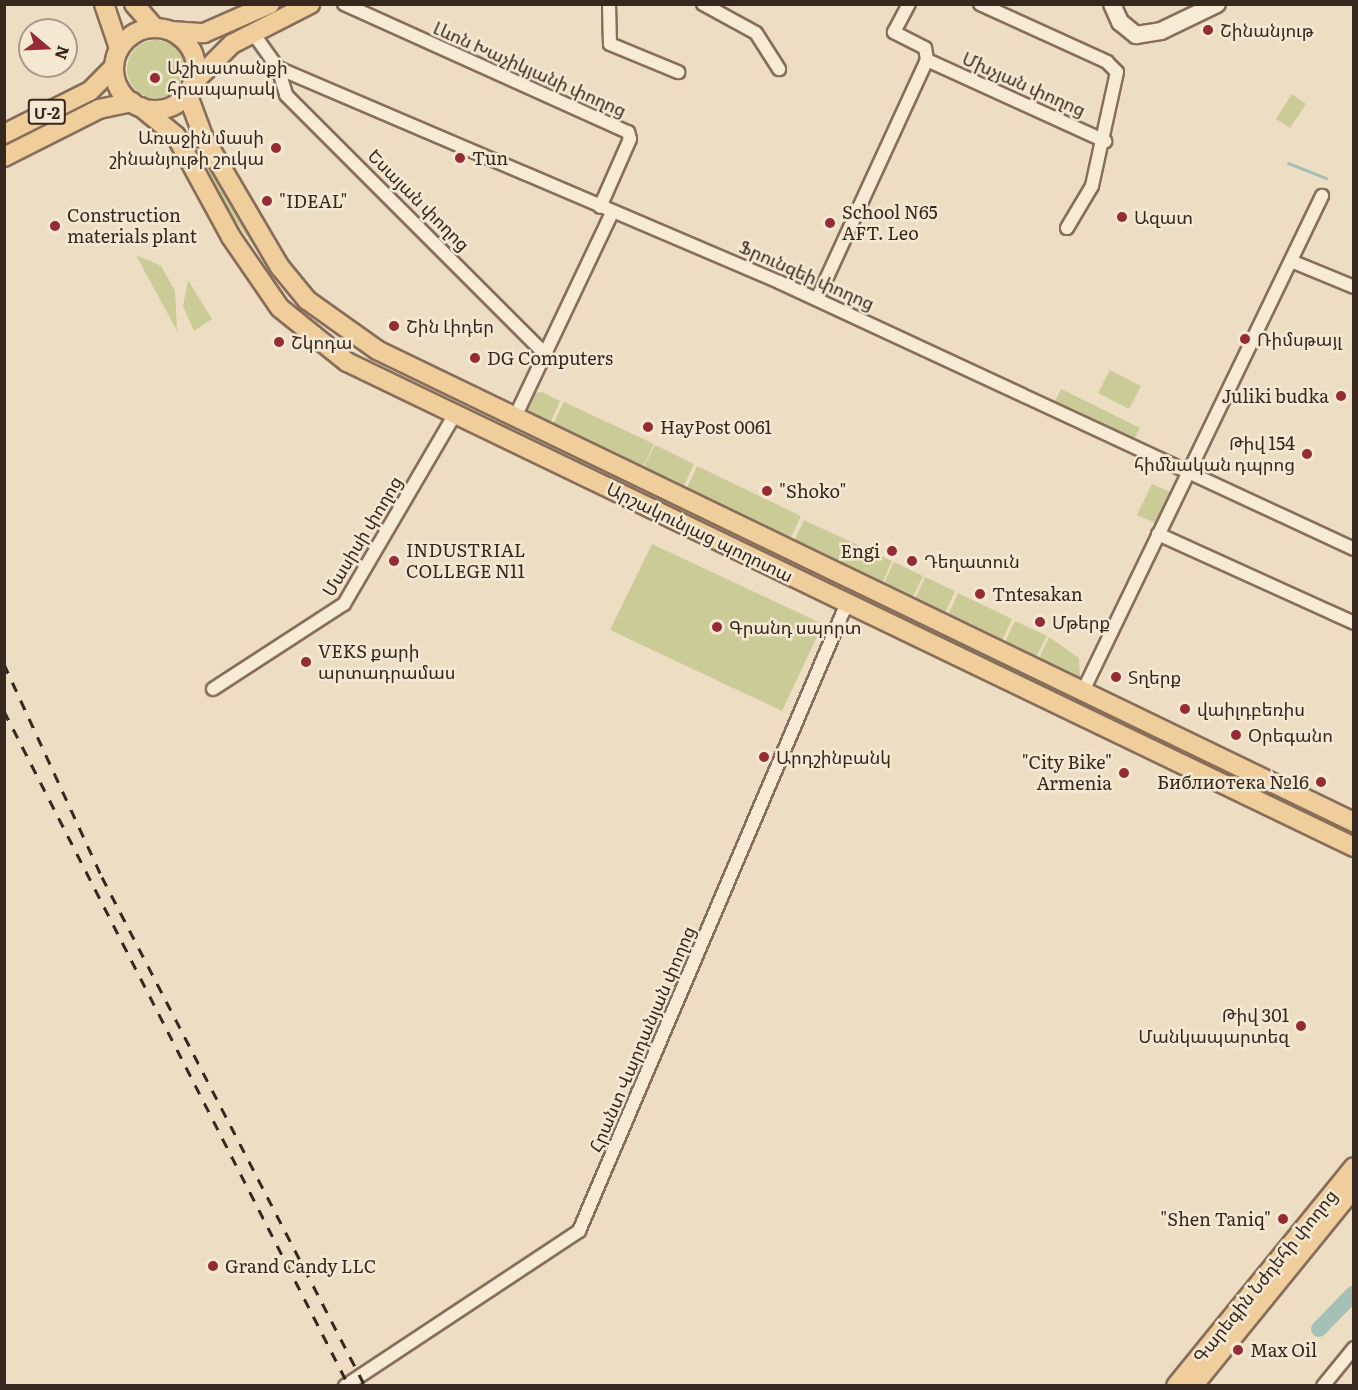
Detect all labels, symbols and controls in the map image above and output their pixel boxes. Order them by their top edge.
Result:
street label: Լևոն Խաչիկյանի փողոց [430,17,630,121]
north arrow [18,18,78,78]
place label: Շինանյութ [1220,19,1314,41]
marker: Շինանյութ [1201,23,1215,37]
text: N [50,43,77,63]
street label: Մխչյան փողոց [959,47,1089,121]
place label: Աշխատանքի հրապարակ [167,57,288,100]
marker: Աշխատանքի հրապարակ [148,71,162,85]
road number: Մ-2 [28,99,66,125]
place label: Առաջին մասի շինանյութի շուկա [109,127,264,170]
marker: Առաջին մասի շինանյութի շուկա [269,141,283,155]
street label: Եսայան փողոց [364,145,474,255]
place label: Tun [472,147,508,169]
marker: Tun [453,151,467,165]
place label: "IDEAL" [279,190,347,212]
marker: "IDEAL" [260,194,274,208]
place label: School N65 AFT. Leo [842,202,938,244]
place label: Construction materials plant [67,205,197,248]
place label: Ազատ [1134,206,1193,228]
marker: Ազատ [1115,210,1129,224]
marker: School N65 AFT. Leo [823,216,837,230]
marker: Construction materials plant [48,219,62,233]
street label: Ֆրունզեի փողոց [736,236,878,314]
place label: Շին Լիդեր [406,315,494,337]
marker: Շին Լիդեր [387,319,401,333]
place label: Ռիմսթայլ [1257,328,1342,350]
place label: Շկոդա [291,331,352,353]
marker: Ռիմսթայլ [1238,332,1252,346]
marker: Շկոդա [272,335,286,349]
place label: DG Computers [487,347,613,369]
marker: DG Computers [468,351,482,365]
place label: Juliki budka [1222,385,1329,407]
marker: Juliki budka [1334,389,1348,403]
place label: HayPost 0061 [660,416,772,438]
marker: HayPost 0061 [641,420,655,434]
place label: Թիվ 154 հիմնական դպրոց [1134,433,1295,476]
marker: Թիվ 154 հիմնական դպրոց [1300,447,1314,461]
street label: Մասիսի փողոց [318,472,406,600]
street label: Արշակունյաց պողոտա [603,477,797,587]
place label: "Shoko" [779,480,847,502]
marker: "Shoko" [760,484,774,498]
place label: INDUSTRIAL COLLEGE N11 [406,540,525,582]
place label: Engi [841,540,880,562]
marker: Engi [885,544,899,558]
place label: Դեղատուն [924,550,1020,572]
marker: INDUSTRIAL COLLEGE N11 [387,554,401,568]
marker: Դեղատուն [905,554,919,568]
place label: Tntesakan [992,583,1083,605]
marker: Tntesakan [973,587,987,601]
place label: Մթերք [1052,611,1110,633]
marker: Մթերք [1033,615,1047,629]
place label: Գրանդ սպորտ [729,616,861,638]
marker: Գրանդ սպորտ [710,620,724,634]
place label: VEKS քարի արտադրամաս [318,641,456,684]
marker: VEKS քարի արտադրամաս [299,655,313,669]
place label: Տղերք [1128,666,1181,688]
marker: Տղերք [1109,670,1123,684]
place label: վաիլդբեռիս [1197,698,1305,720]
marker: վաիլդբեռիս [1178,702,1192,716]
place label: Օրեգանո [1248,724,1333,746]
marker: Օրեգանո [1229,728,1243,742]
place label: Արդշինբանկ [776,746,891,768]
marker: Արդշինբանկ [757,750,771,764]
place label: "City Bike" Armenia [1022,752,1112,795]
marker: "City Bike" Armenia [1117,766,1131,780]
place label: Библиотека №16 [1157,771,1309,793]
marker: Библиотека №16 [1314,775,1328,789]
street label: Հրանտ Վարդանյան փողոց [584,923,700,1155]
place label: Թիվ 301 Մանկապարտեզ [1138,1005,1289,1048]
marker: Թիվ 301 Մանկապարտեզ [1294,1019,1308,1033]
street label: Գարեգին Նժդեհի փողոց [1188,1185,1342,1367]
place label: "Shen Taniq" [1160,1208,1271,1230]
marker: "Shen Taniq" [1276,1212,1290,1226]
place label: Grand Candy LLC [225,1255,376,1277]
marker: Grand Candy LLC [206,1259,220,1273]
place label: Max Oil [1250,1339,1317,1361]
marker: Max Oil [1231,1343,1245,1357]

